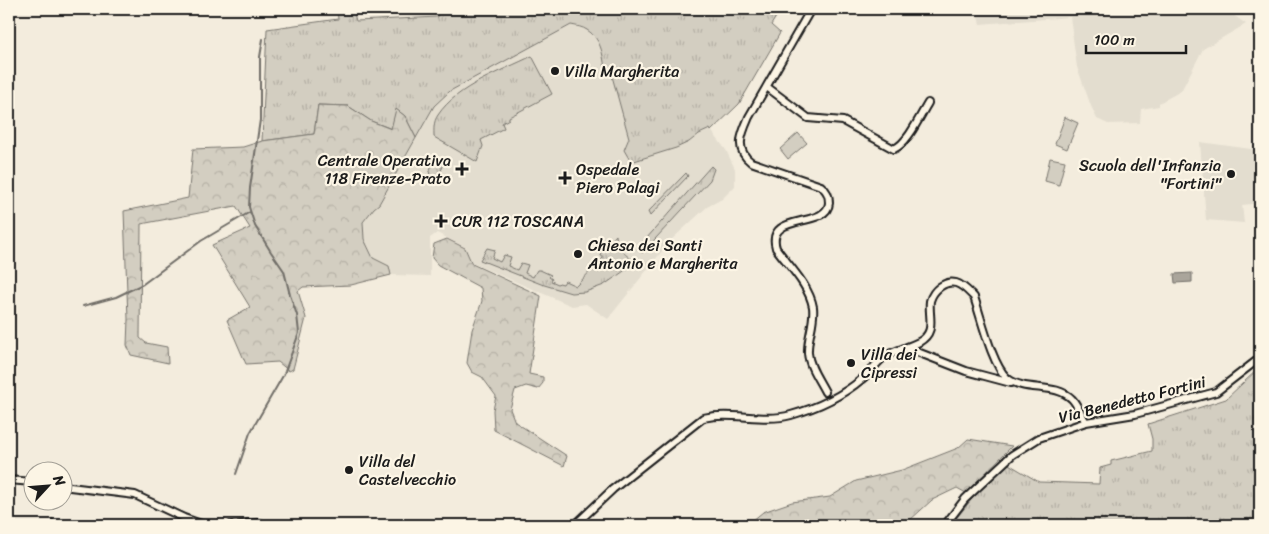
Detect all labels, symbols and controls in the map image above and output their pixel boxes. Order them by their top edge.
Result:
scale bar [1086,22,1186,54]
text: 100 m [1094,27,1135,53]
place label: Villa Margherita [565,57,679,86]
marker: Villa Margherita [549,65,561,77]
place label: Centrale Operativa 118 Firenze-Prato [318,146,451,193]
place label: Scuola dell'Infanzia "Fortini" [1079,151,1222,198]
place label: Ospedale Piero Palagi [576,155,660,202]
marker: Centrale Operativa 118 Firenze-Prato [455,162,469,176]
marker: Scuola dell'Infanzia "Fortini" [1225,168,1237,180]
marker: Ospedale Piero Palagi [558,171,572,185]
place label: CUR 112 TOSCANA [452,207,584,236]
marker: CUR 112 TOSCANA [434,214,448,228]
place label: Chiesa dei Santi Antonio e Margherita [587,231,739,278]
marker: Chiesa dei Santi Antonio e Margherita [572,248,584,260]
place label: Villa dei Cipressi [861,340,918,387]
marker: Villa dei Cipressi [845,357,857,369]
street label: Via Benedetto Fortini [1055,367,1209,432]
place label: Villa del Castelvecchio [359,447,456,494]
north arrow [22,462,72,512]
marker: Villa del Castelvecchio [343,464,355,476]
text: N [45,470,73,491]

